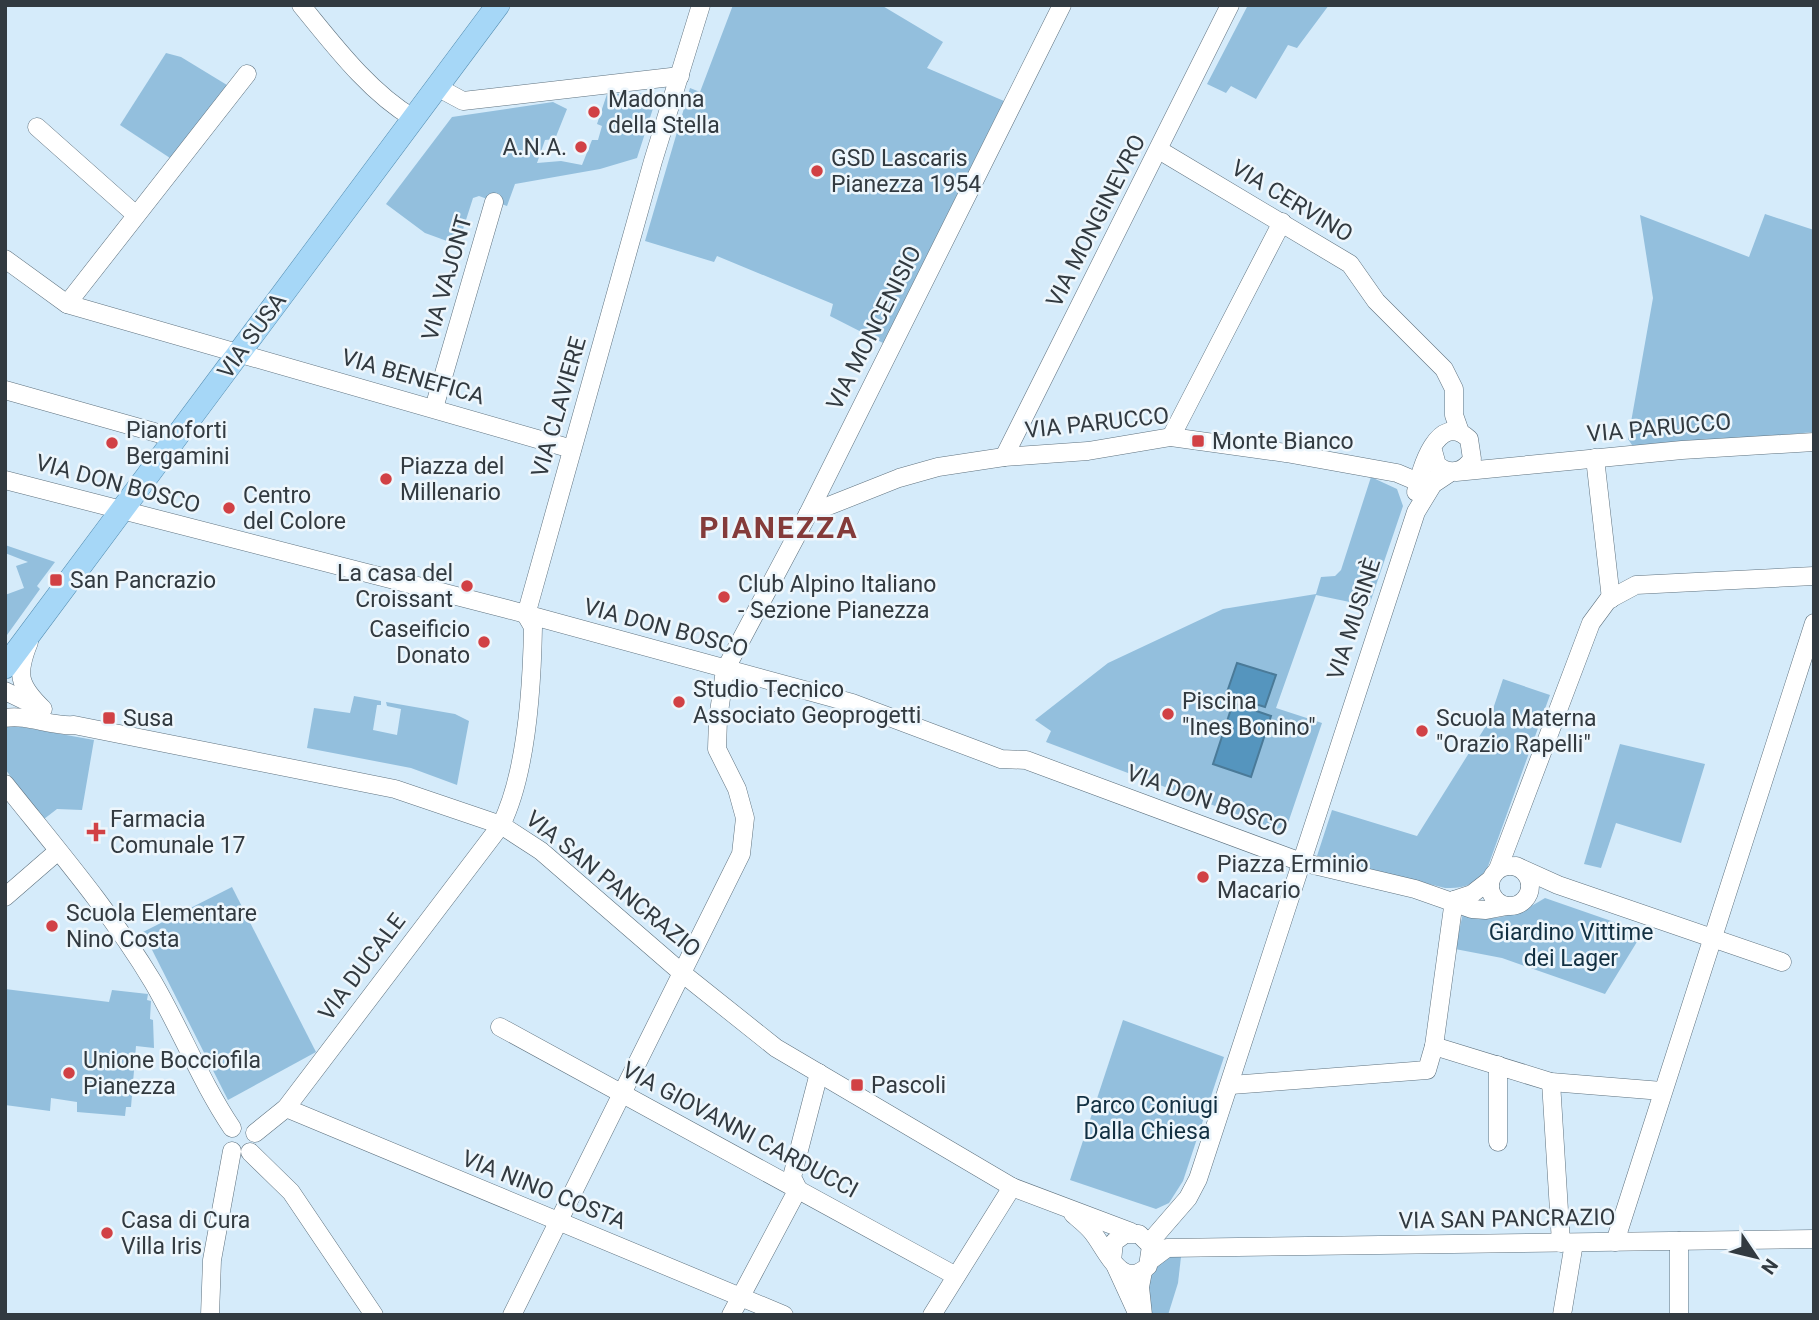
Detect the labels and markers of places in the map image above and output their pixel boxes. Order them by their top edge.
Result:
place label: Madonna della Stella [608,86,720,139]
marker: Madonna della Stella [586,104,602,120]
place label: A.N.A. [502,134,567,161]
marker: A.N.A. [573,139,589,155]
place label: GSD Lascaris Pianezza 1954 [831,145,981,198]
marker: GSD Lascaris Pianezza 1954 [809,163,825,179]
place label: Pianoforti Bergamini [126,417,230,470]
place label: Monte Bianco [1212,428,1354,455]
marker: Monte Bianco [1190,433,1206,449]
marker: Pianoforti Bergamini [104,435,120,451]
place label: Piazza del Millenario [400,453,504,506]
marker: Piazza del Millenario [378,471,394,487]
place label: Centro del Colore [243,482,346,535]
marker: Centro del Colore [221,500,237,516]
place label: La casa del Croissant [337,560,453,613]
place label: San Pancrazio [70,567,216,594]
place label: Club Alpino Italiano - Sezione Pianezza [738,571,936,624]
marker: San Pancrazio [48,572,64,588]
marker: La casa del Croissant [459,578,475,594]
marker: Club Alpino Italiano - Sezione Pianezza [716,589,732,605]
place label: Caseificio Donato [369,616,470,669]
marker: Caseificio Donato [476,634,492,650]
place label: Studio Tecnico Associato Geoprogetti [693,676,921,729]
place label: Piscina "Ines Bonino" [1182,688,1316,741]
marker: Studio Tecnico Associato Geoprogetti [671,694,687,710]
place label: Susa [123,705,174,732]
place label: Scuola Materna "Orazio Rapelli" [1436,705,1597,758]
marker: Piscina "Ines Bonino" [1160,706,1176,722]
marker: Susa [101,710,117,726]
marker: Scuola Materna "Orazio Rapelli" [1414,723,1430,739]
place label: Farmacia Comunale 17 [110,806,246,859]
marker: Farmacia Comunale 17 [88,824,104,840]
place label: Piazza Erminio Macario [1217,851,1369,904]
marker: Piazza Erminio Macario [1195,869,1211,885]
place label: Scuola Elementare Nino Costa [66,900,257,953]
marker: Scuola Elementare Nino Costa [44,918,60,934]
place label: Unione Bocciofila Pianezza [83,1047,261,1100]
marker: Unione Bocciofila Pianezza [61,1065,77,1081]
place label: Pascoli [871,1072,946,1099]
marker: Pascoli [849,1077,865,1093]
place label: Casa di Cura Villa Iris [121,1207,250,1260]
marker: Casa di Cura Villa Iris [99,1225,115,1241]

